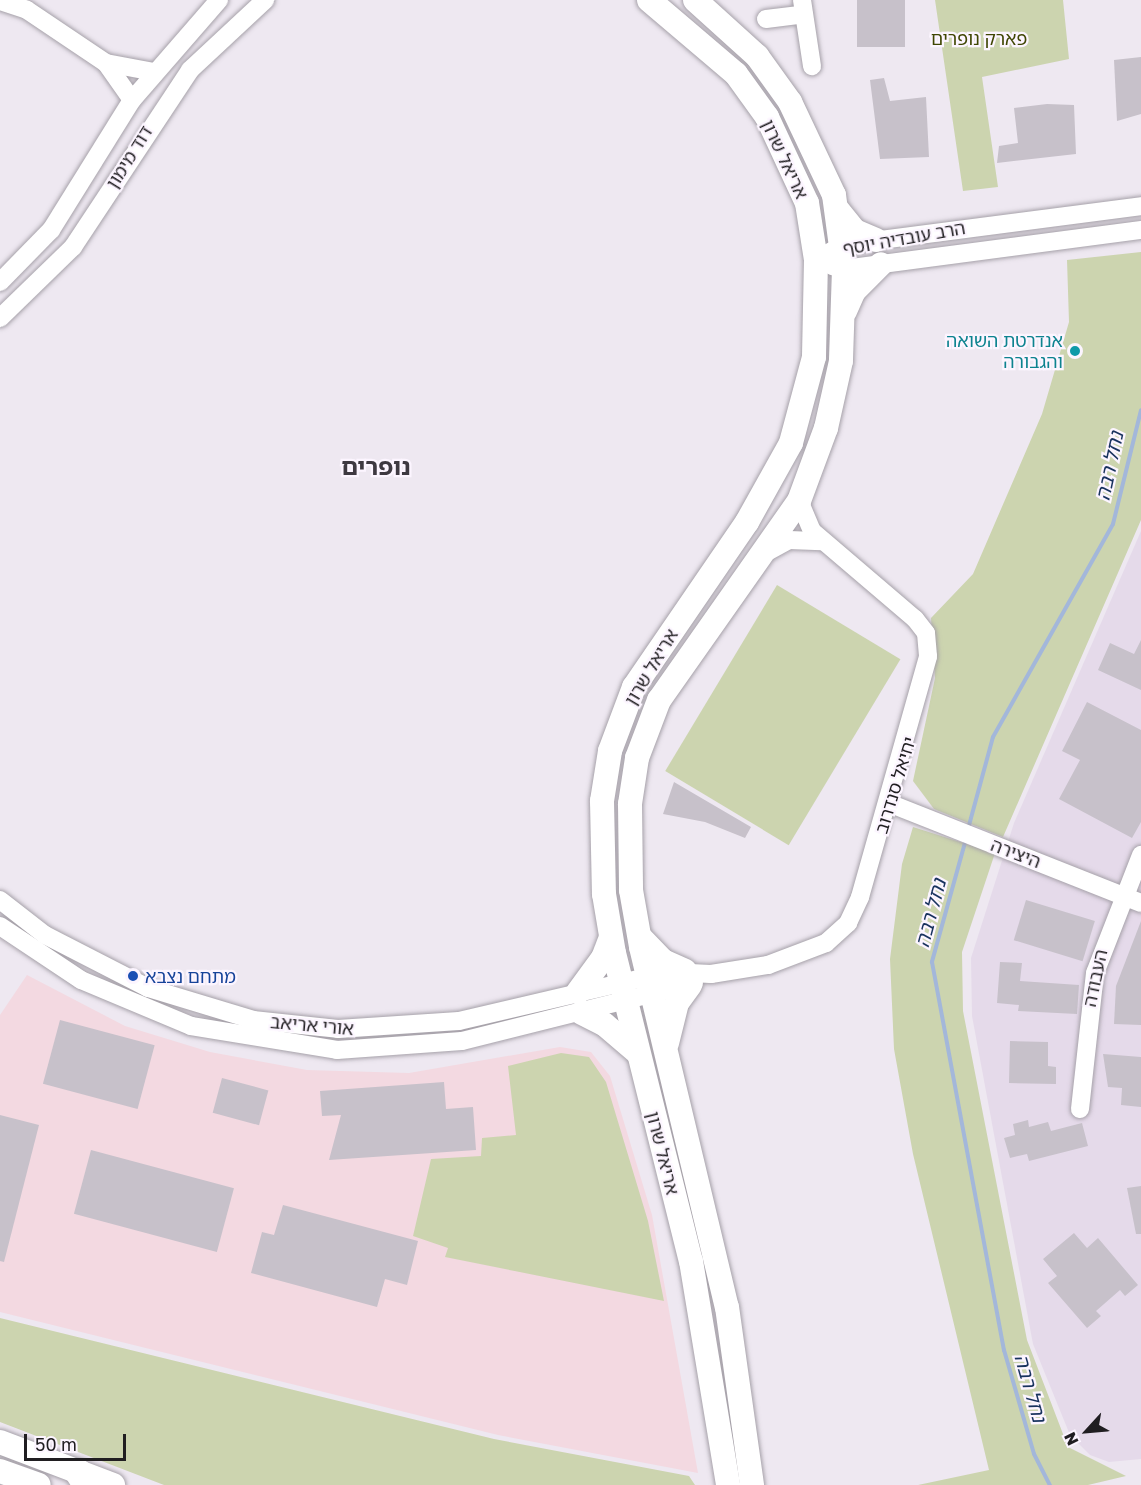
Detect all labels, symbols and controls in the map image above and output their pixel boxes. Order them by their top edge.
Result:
park label: פארק נופרים [931,27,1027,49]
street label: אריאל שרון [757,116,813,202]
street label: דוד מימון [101,122,157,192]
street label: הרב עובדיה יוסף [841,217,967,259]
place label: אנדרטת השואה והגבורה [946,330,1063,372]
marker: אנדרטת השואה והגבורה [1068,344,1082,358]
water label: נחל רבה [1090,429,1128,503]
district label: נופרים [341,452,411,480]
street label: אריאל שרון [620,625,682,709]
street label: יחיאל סנדרוב [870,734,920,836]
street label: היצירה [988,834,1044,872]
water label: נחל רבה [909,876,951,950]
street label: העבודה [1078,947,1112,1009]
place label: מתחם נצבא [145,965,236,987]
marker: מתחם נצבא [126,969,140,983]
street label: אורי אריאב [269,1011,355,1039]
street label: אריאל שרון [642,1109,684,1197]
water label: נחל רבה [1010,1351,1052,1425]
north arrow [1057,1401,1117,1461]
scale bar [27,1422,129,1460]
text: N [1059,1429,1082,1449]
text: 50 m [35,1433,77,1455]

